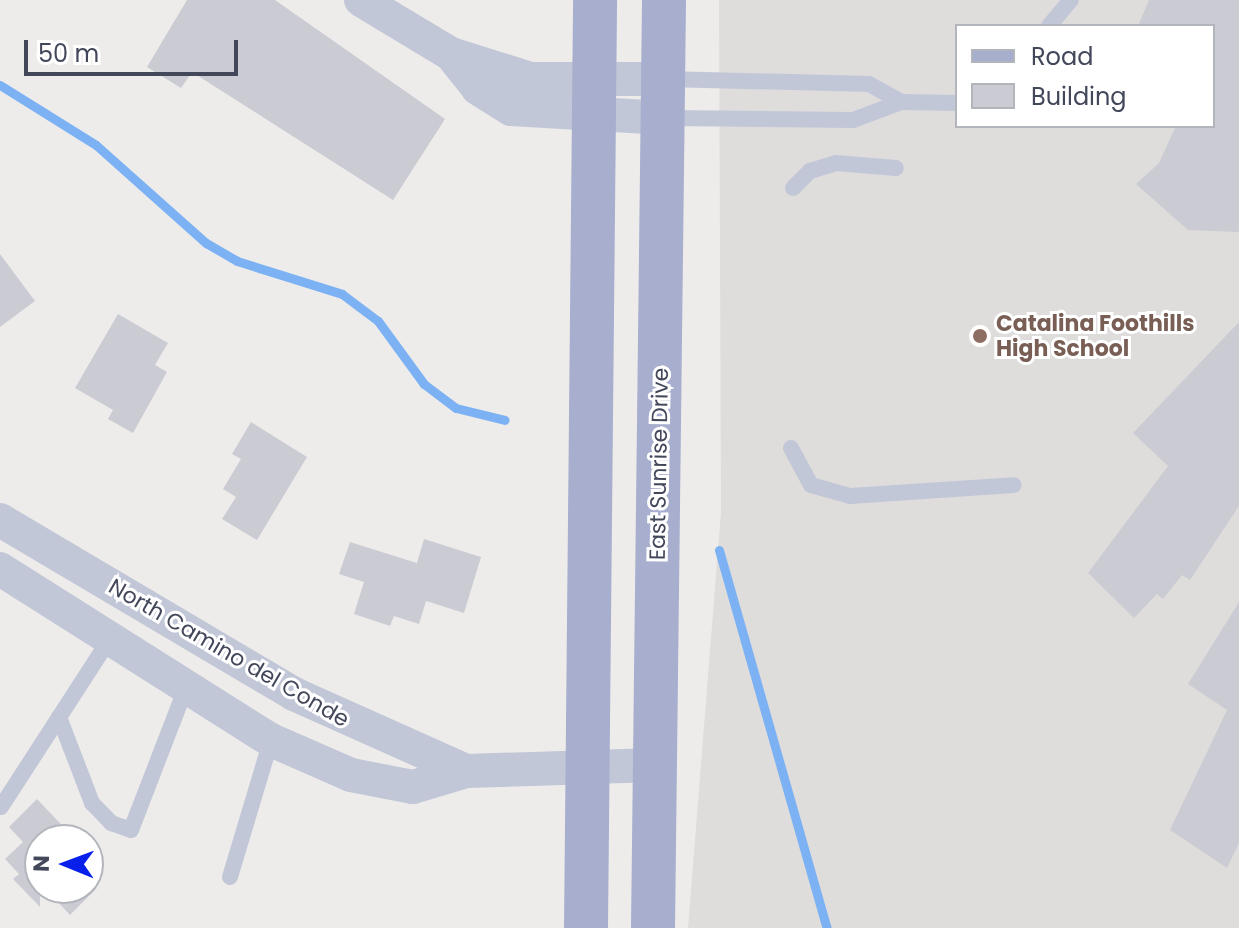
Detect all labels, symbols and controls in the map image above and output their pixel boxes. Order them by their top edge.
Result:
scale bar [28,24,242,74]
legend [955,24,1215,128]
text: 50 m [38,37,99,70]
text: Road [1031,40,1093,73]
text: Building [1031,80,1127,113]
place label: Catalina Foothills High School [996,310,1195,362]
marker: Catalina Foothills High School [971,327,989,345]
street label: East Sunrise Drive [644,368,674,560]
street label: North Camino del Conde [104,573,354,733]
north arrow [24,824,104,904]
text: N [26,855,57,872]

